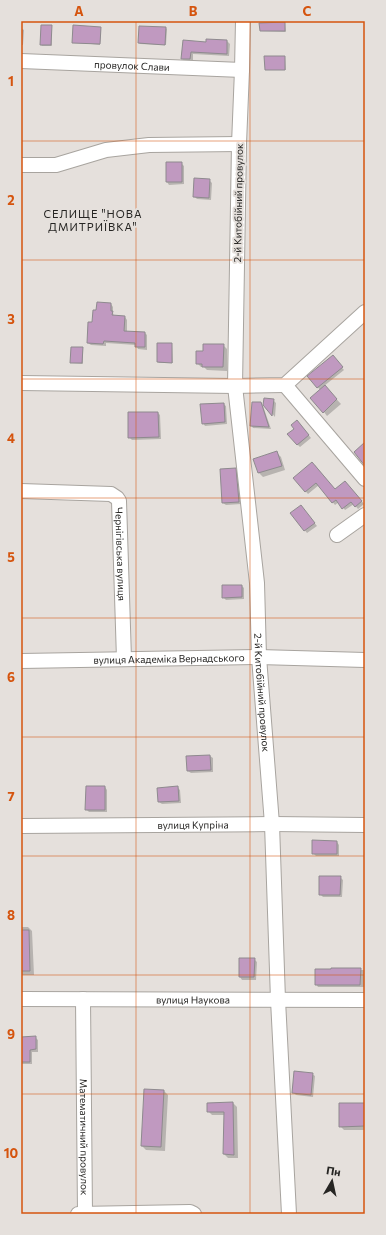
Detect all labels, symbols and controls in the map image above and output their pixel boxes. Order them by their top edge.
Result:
text: A [74,3,84,19]
text: B [189,3,198,19]
text: C [303,3,312,19]
street label: провулок Слави [94,58,170,73]
text: 1 [8,73,14,89]
street label: 2-й Китобійний провулок [231,143,245,262]
text: 2 [7,192,15,208]
district label: СЕЛИЩЕ "НОВА ДМИТРИЇВКА" [43,207,143,233]
text: 3 [7,311,15,327]
text: 4 [7,430,15,446]
street label: Чернігівська вулиця [113,507,128,601]
text: 5 [7,549,15,565]
street label: 2-й Китобійний провулок [252,633,272,753]
street label: вулиця Академіка Вернадського [93,651,245,666]
text: 6 [7,669,15,685]
text: 7 [7,788,15,804]
street label: вулиця Купріна [157,818,229,831]
text: 8 [7,907,15,923]
street label: вулиця Наукова [156,993,230,1006]
text: 9 [7,1026,15,1042]
street label: Математичний провулок [78,1079,91,1196]
text: 10 [4,1145,19,1161]
north arrow [312,1161,352,1201]
text: Пн [325,1163,342,1178]

